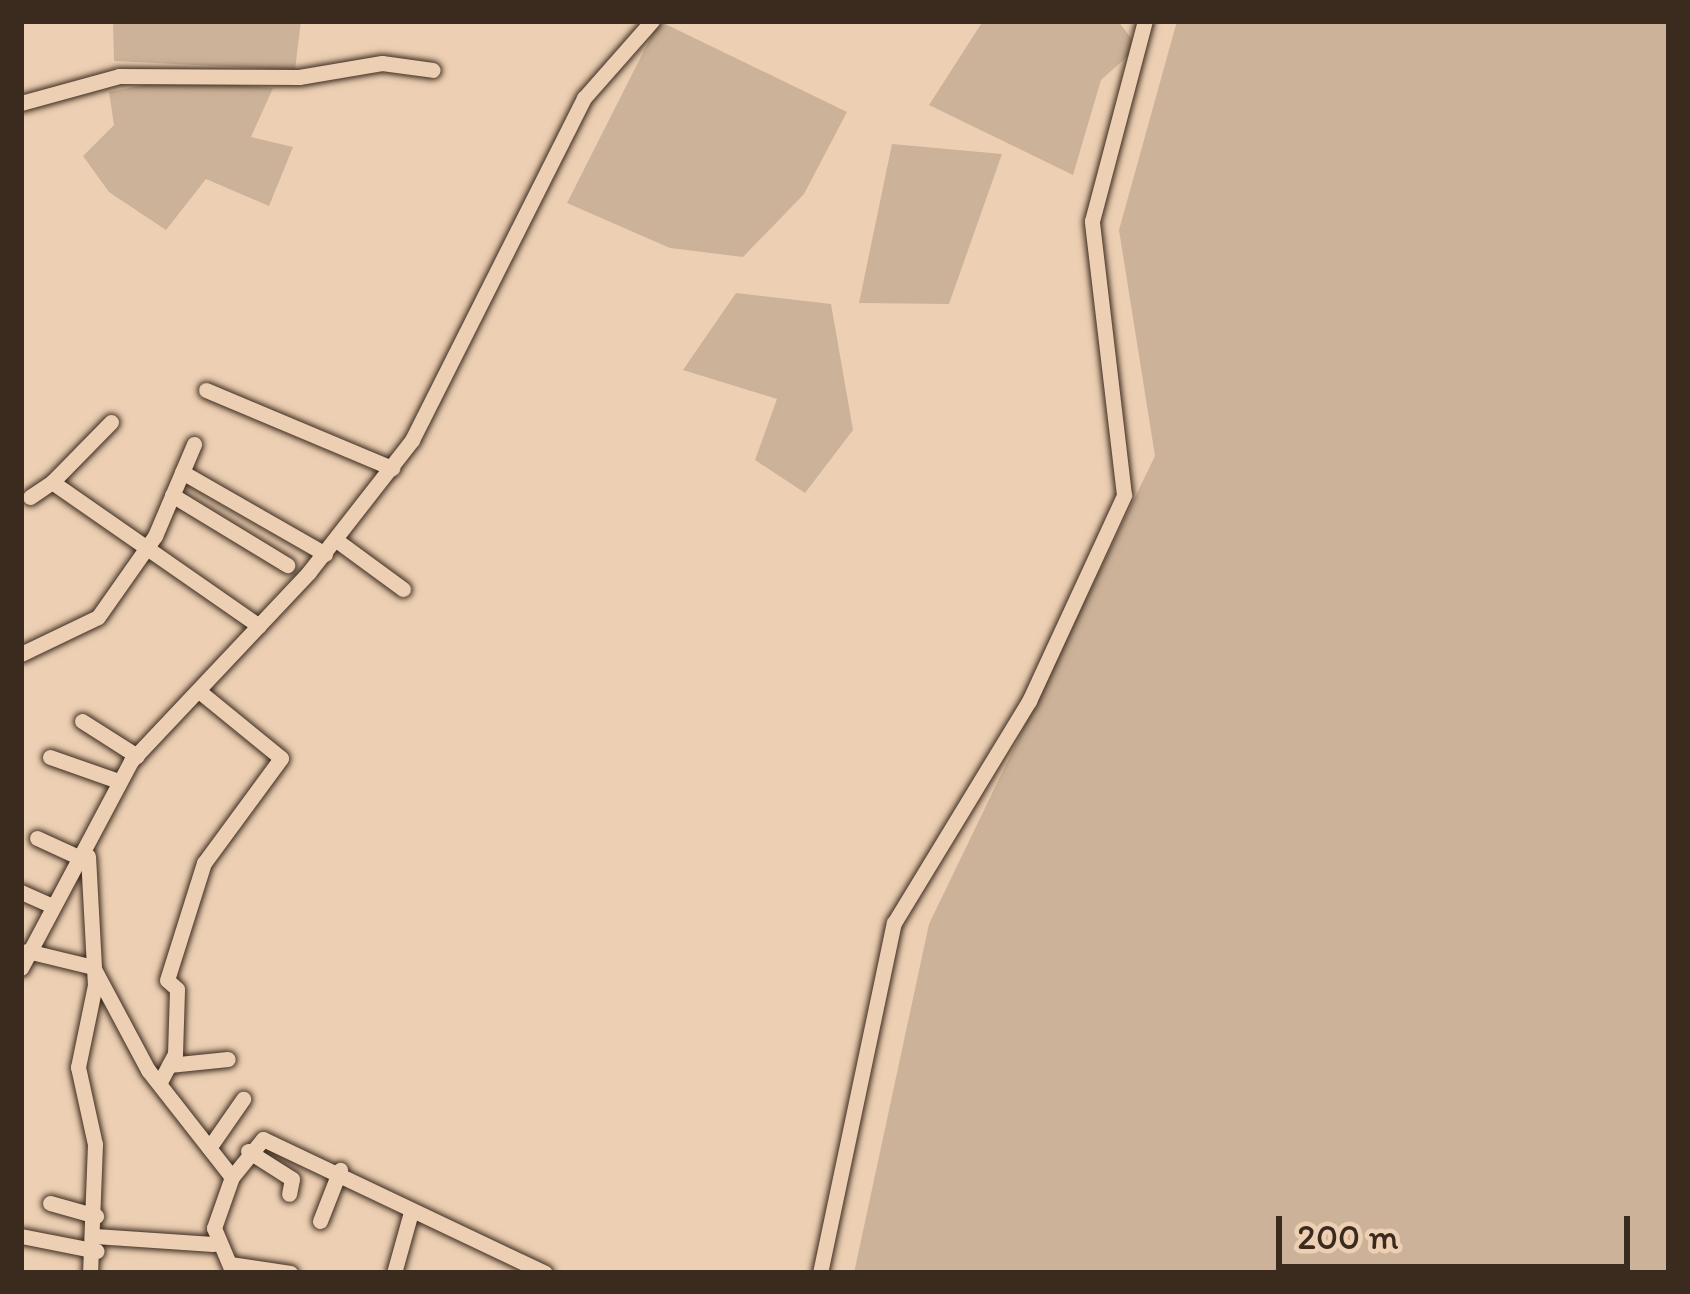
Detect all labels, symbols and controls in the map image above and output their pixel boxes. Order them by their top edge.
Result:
scale bar [1282,1192,1636,1266]
text: 200 m [1297,1215,1399,1258]

